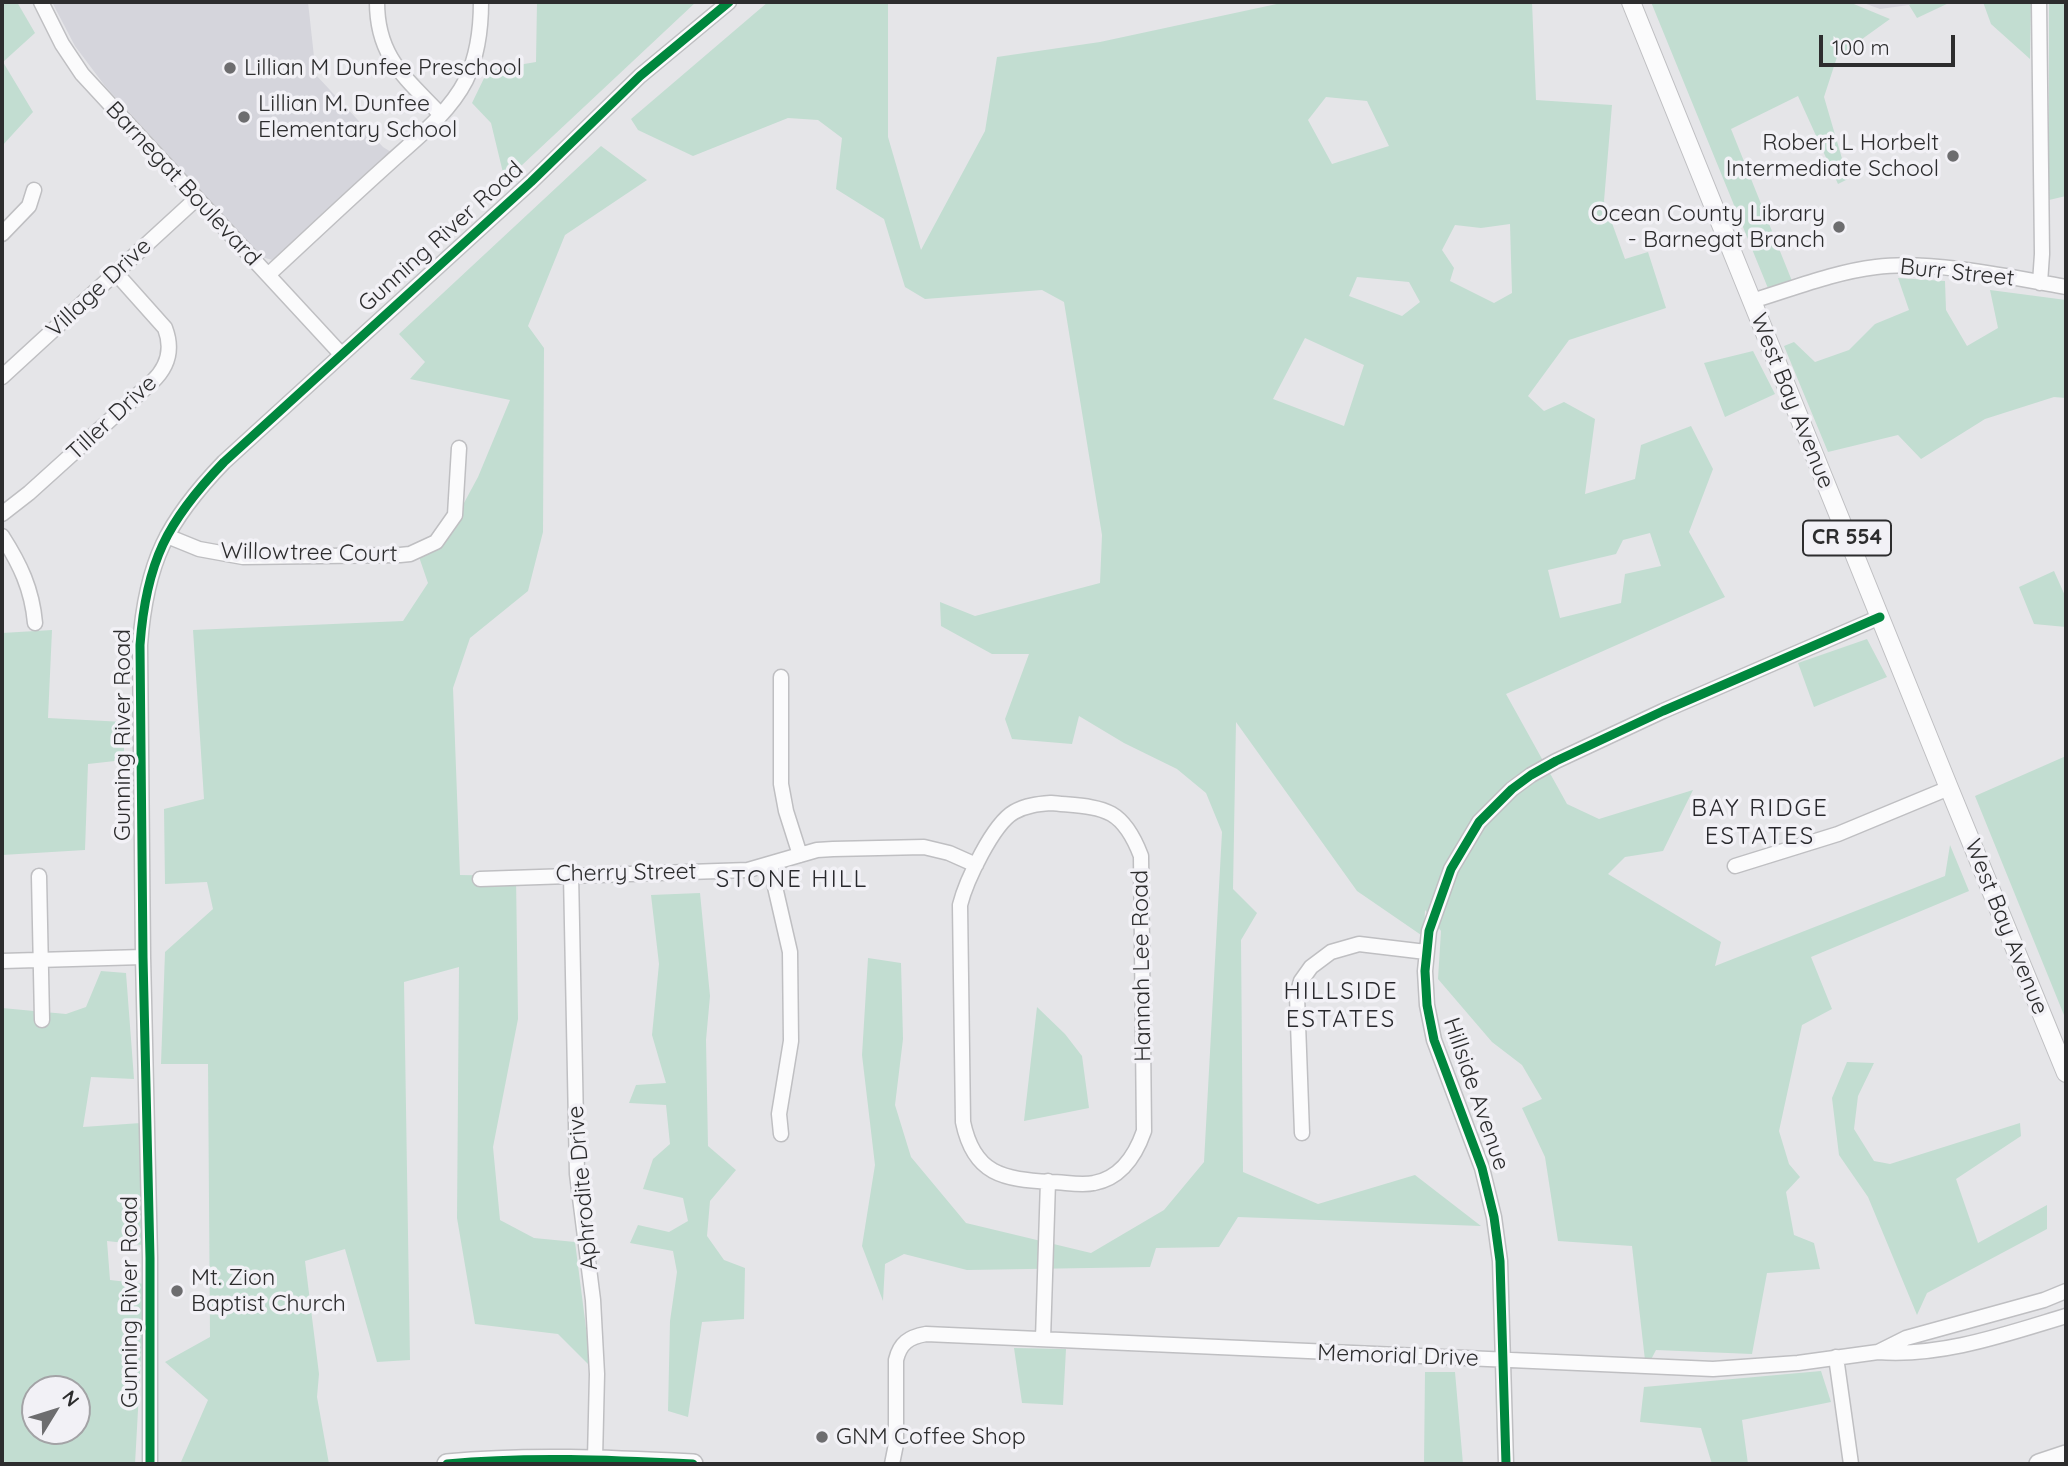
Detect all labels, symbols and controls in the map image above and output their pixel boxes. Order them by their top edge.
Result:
scale bar [1823,21,1960,65]
text: 100 m [1832,34,1890,60]
place label: Lillian M Dunfee Preschool [244,54,522,82]
marker: Lillian M Dunfee Preschool [222,60,238,76]
place label: Lillian M. Dunfee Elementary School [258,90,457,144]
street label: Barnegat Boulevard [100,96,266,272]
marker: Lillian M. Dunfee Elementary School [236,109,252,125]
place label: Robert L Horbelt Intermediate School [1726,129,1939,183]
marker: Robert L Horbelt Intermediate School [1945,148,1961,164]
street label: Gunning River Road [353,156,529,318]
place label: Ocean County Library - Barnegat Branch [1591,200,1825,254]
marker: Ocean County Library - Barnegat Branch [1831,219,1847,235]
street label: Village Drive [41,232,157,344]
street label: Burr Street [1898,253,2016,293]
street label: West Bay Avenue [1744,309,1840,493]
street label: Tiller Drive [61,369,163,467]
road number: CR 554 [1803,520,1891,556]
street label: Willowtree Court [220,538,398,568]
street label: Gunning River Road [109,629,137,841]
district label: BAY RIDGE ESTATES [1692,795,1828,851]
street label: West Bay Avenue [1958,835,2054,1019]
street label: Cherry Street [555,858,697,888]
district label: STONE HILL [717,866,867,894]
street label: Hannah Lee Road [1127,870,1157,1062]
district label: HILLSIDE ESTATES [1284,978,1398,1034]
street label: Hillside Avenue [1437,1014,1515,1174]
street label: Aphrodite Drive [562,1104,604,1272]
street label: Gunning River Road [116,1196,144,1408]
place label: Mt. Zion Baptist Church [191,1264,346,1318]
marker: Mt. Zion Baptist Church [169,1283,185,1299]
street label: Memorial Drive [1317,1339,1479,1373]
north arrow [21,1375,91,1445]
text: N [57,1385,85,1411]
place label: GNM Coffee Shop [836,1423,1026,1451]
marker: GNM Coffee Shop [814,1429,830,1445]

